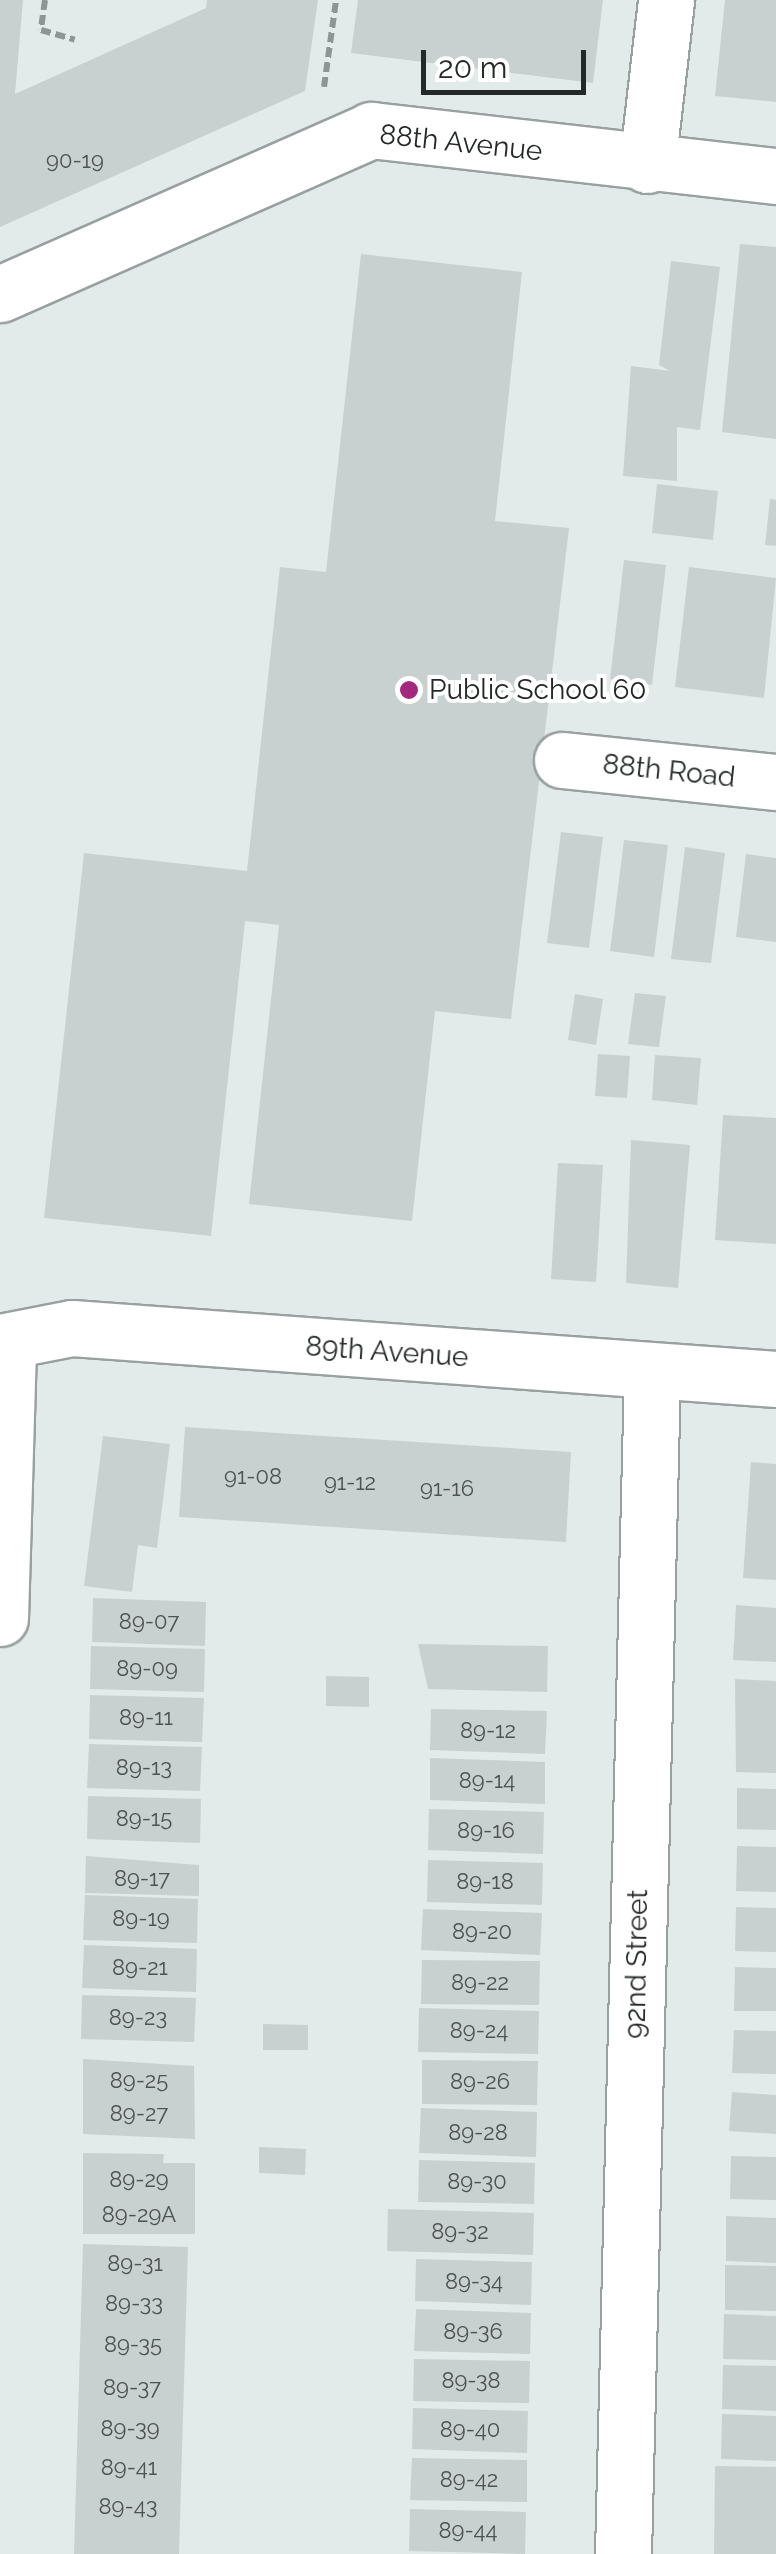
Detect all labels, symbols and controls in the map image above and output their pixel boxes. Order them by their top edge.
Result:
scale bar [426,30,591,92]
text: 20 m [438,50,507,85]
street label: 88th Avenue [378,118,544,168]
house number: 90-19 [46,148,104,174]
place label: Public School 60 [429,673,647,707]
marker: Public School 60 [398,679,420,701]
street label: 88th Road [601,747,737,795]
street label: 89th Avenue [304,1330,470,1374]
house number: 91-08 [224,1464,282,1490]
house number: 91-12 [324,1470,376,1496]
house number: 91-16 [420,1476,474,1502]
house number: 89-07 [119,1609,179,1635]
house number: 89-09 [116,1656,178,1682]
house number: 89-11 [119,1705,173,1731]
house number: 89-12 [460,1718,516,1744]
house number: 89-13 [116,1755,172,1781]
house number: 89-14 [459,1768,515,1794]
house number: 89-15 [116,1806,172,1832]
house number: 89-16 [457,1818,515,1844]
house number: 89-17 [114,1866,170,1892]
house number: 89-18 [456,1869,514,1895]
street label: 92nd Street [619,1889,655,2039]
house number: 89-19 [112,1906,170,1932]
house number: 89-20 [452,1919,512,1945]
house number: 89-21 [112,1955,168,1981]
house number: 89-22 [451,1970,509,1996]
house number: 89-23 [109,2005,167,2031]
house number: 89-24 [450,2018,508,2044]
house number: 89-25 [110,2068,168,2094]
house number: 89-26 [450,2069,510,2095]
house number: 89-27 [110,2101,168,2127]
house number: 89-28 [448,2120,508,2146]
house number: 89-29 [109,2167,169,2193]
house number: 89-30 [447,2169,507,2195]
house number: 89-29A [102,2202,176,2228]
house number: 89-32 [431,2219,489,2245]
house number: 89-31 [107,2251,163,2277]
house number: 89-34 [445,2269,503,2295]
house number: 89-33 [105,2291,163,2317]
house number: 89-36 [443,2319,503,2345]
house number: 89-35 [104,2332,162,2358]
house number: 89-38 [441,2368,501,2394]
house number: 89-37 [103,2375,161,2401]
house number: 89-39 [100,2416,160,2442]
house number: 89-40 [440,2417,500,2443]
house number: 89-41 [101,2455,157,2481]
house number: 89-42 [440,2467,498,2493]
house number: 89-43 [99,2494,157,2520]
house number: 89-44 [438,2518,498,2544]

